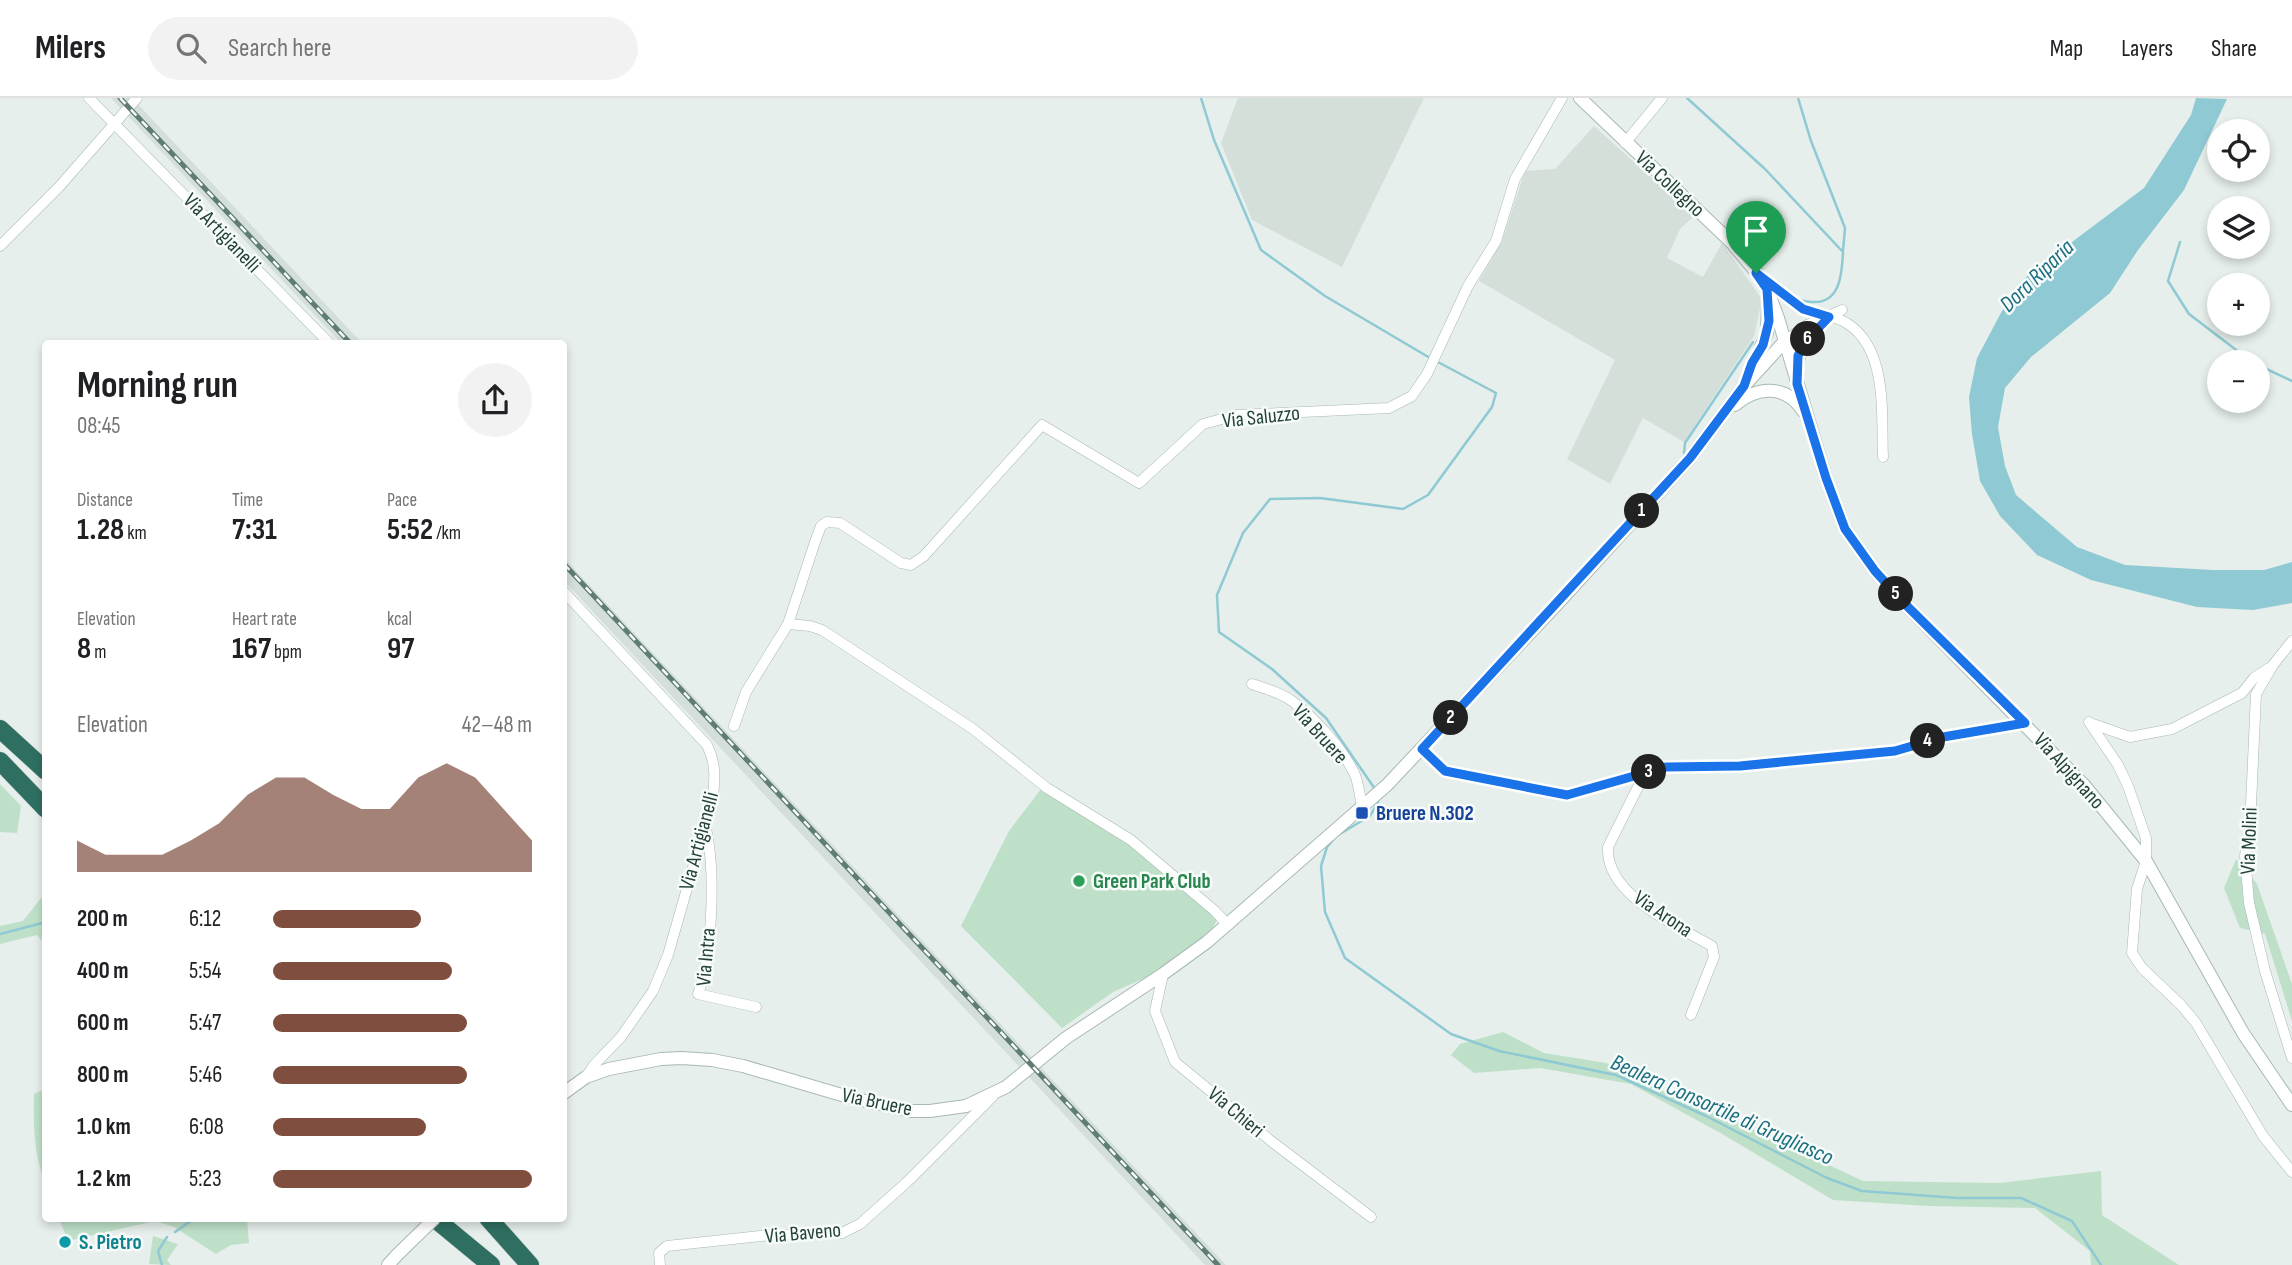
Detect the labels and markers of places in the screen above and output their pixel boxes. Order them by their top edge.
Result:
pin [1726,201,1786,273]
pin: 6 [1790,322,1826,356]
pin: 1 [1624,494,1660,528]
pin: 5 [1878,576,1913,612]
pin: 2 [1434,700,1468,736]
pin: 4 [1910,724,1946,758]
pin: 3 [1632,754,1666,790]
place label: Bruere N.302 [1376,801,1474,826]
marker: Bruere N.302 [1354,805,1370,821]
place label: Green Park Club [1093,869,1211,894]
marker: Green Park Club [1071,873,1087,889]
place label: S. Pietro [79,1230,142,1255]
marker: S. Pietro [57,1234,73,1250]

